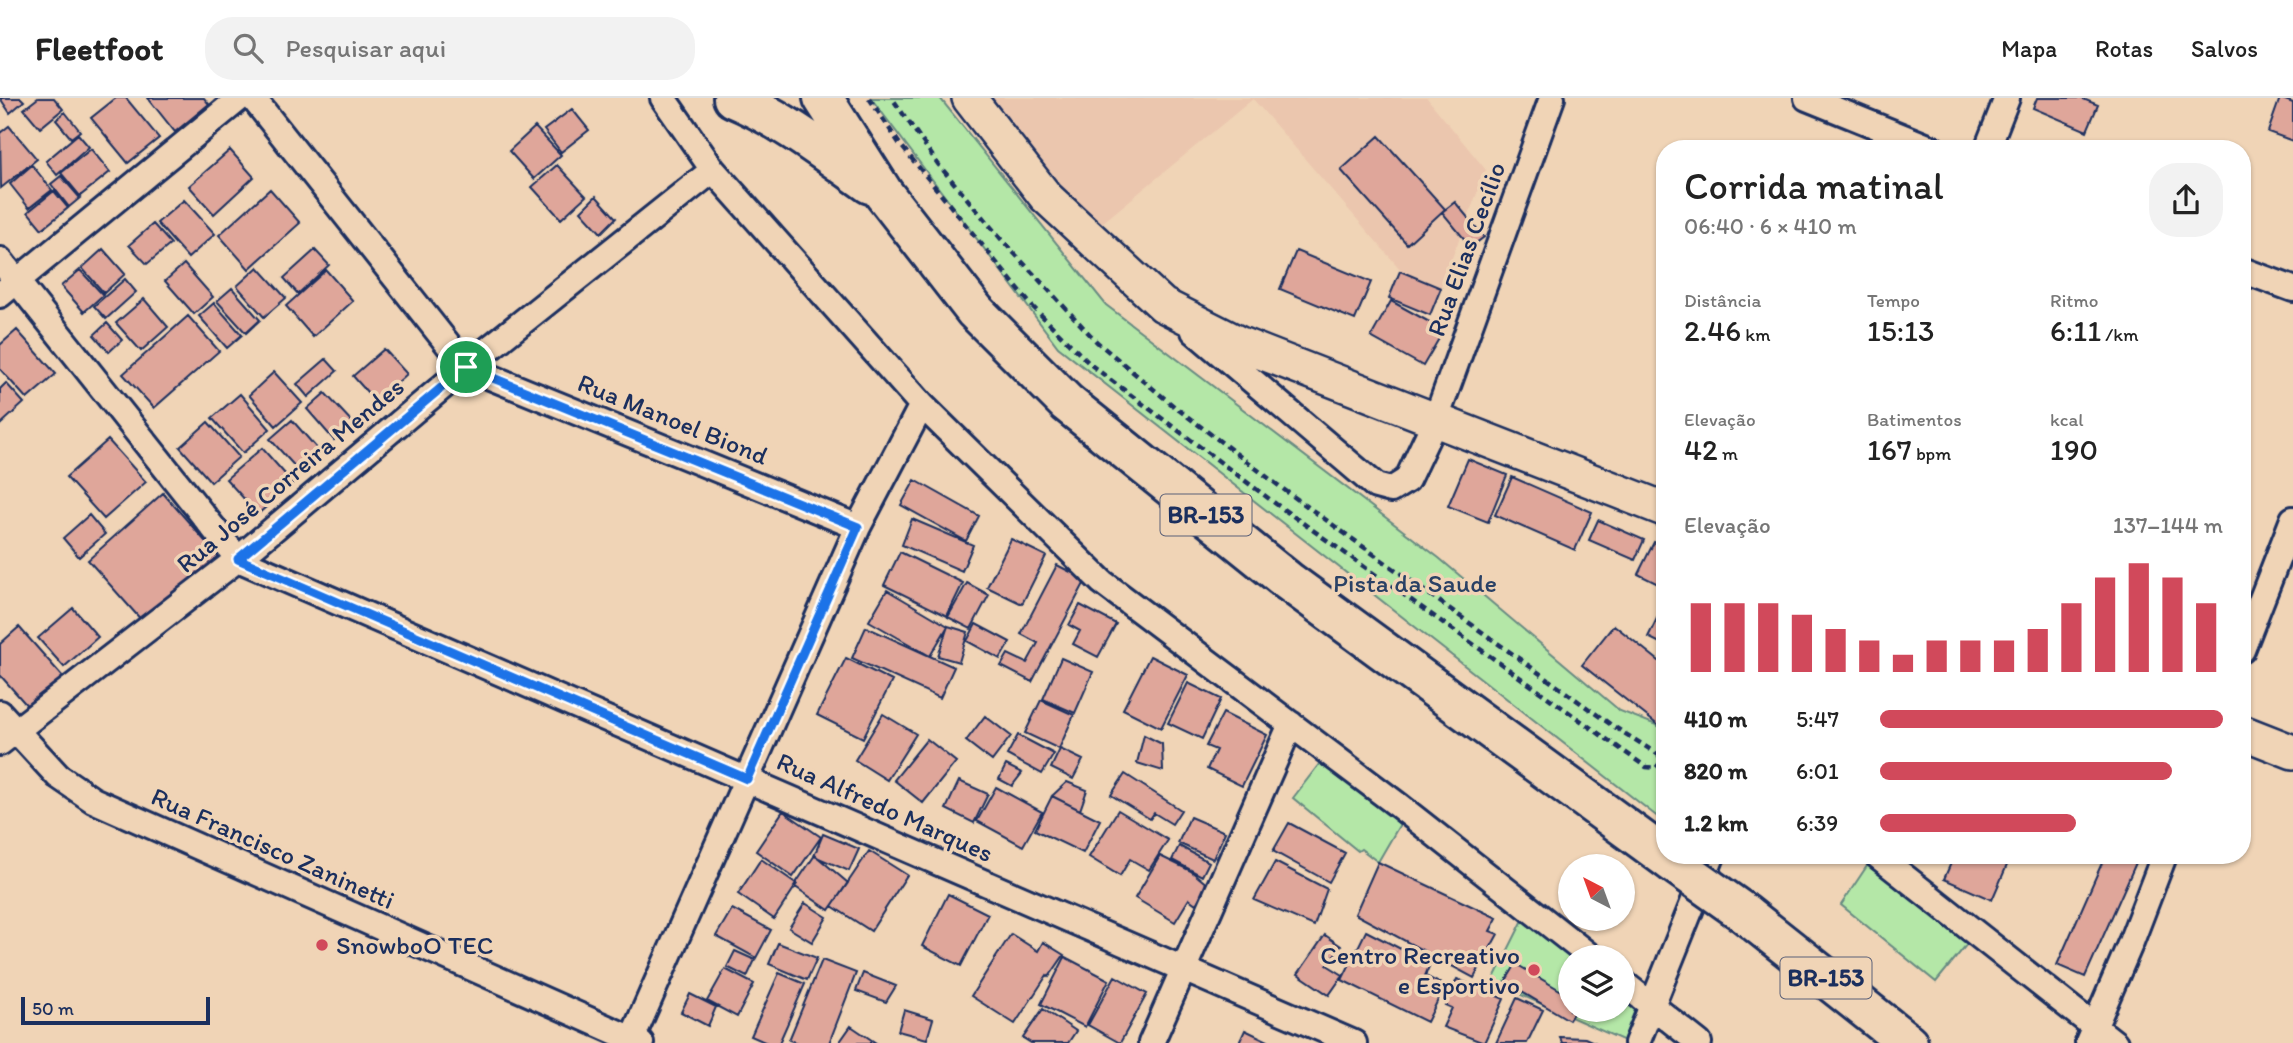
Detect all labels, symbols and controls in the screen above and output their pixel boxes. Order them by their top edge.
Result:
search box [205,17,695,80]
text: Fleetfoot [35,29,163,68]
icon: search [229,29,267,67]
text: Pesquisar aqui [285,32,446,64]
text: Mapa [2001,34,2057,63]
text: Rotas [2095,34,2153,63]
text: Salvos [2191,34,2258,63]
street label: Rua Elias Cecílio [1420,157,1512,341]
text: Corrida matinal [1684,163,1944,209]
button: share [2149,163,2223,237]
text: 06:40 · 6 × 410 m [1684,212,1857,240]
text: Distância [1684,289,1761,312]
text: Tempo [1867,289,1920,312]
text: Ritmo [2050,289,2098,312]
text: 2.46 [1684,312,1741,349]
text: 15:13 [1867,312,1934,349]
text: 6:11 [2050,312,2101,349]
text: km [1741,323,1770,346]
text: /km [2101,323,2138,346]
pin [436,337,496,397]
icon: arrive [447,348,485,386]
street label: Rua Manoel Biond [573,366,773,472]
street label: Rua José Correira Mendes [170,370,410,580]
text: Elevação [1684,408,1756,431]
text: Batimentos [1867,408,1962,431]
text: kcal [2050,408,2084,431]
text: 42 [1684,431,1718,468]
text: 167 [1867,431,1912,468]
text: 190 [2050,431,2098,468]
text: m [1718,442,1738,465]
text: bpm [1912,442,1951,465]
road number: BR-153 [1160,494,1252,536]
text: Elevação [1684,511,1771,539]
text: 137–144 m [2113,511,2223,539]
park label: Pista da Saude [1333,567,1497,599]
text: 410 m [1684,705,1747,733]
text: 5:47 [1796,705,1839,733]
street label: Rua Alfredo Marques [772,745,998,869]
text: 820 m [1684,757,1747,785]
text: 6:01 [1796,757,1839,785]
street label: Rua Francisco Zaninetti [146,780,400,916]
text: 1.2 km [1684,809,1748,837]
text: 6:39 [1796,809,1838,837]
north arrow [1558,854,1634,931]
map controls [1558,854,1635,1022]
place label: SnowboO TEC [336,929,494,961]
marker: SnowboO TEC [314,937,330,953]
place label: Centro Recreativo e Esportivo [1320,939,1520,1001]
button: layers [1558,945,1635,1022]
road number: BR-153 [1780,958,1871,998]
marker: Centro Recreativo e Esportivo [1526,962,1542,978]
scale bar [21,994,210,1026]
text: 50 m [32,997,74,1020]

